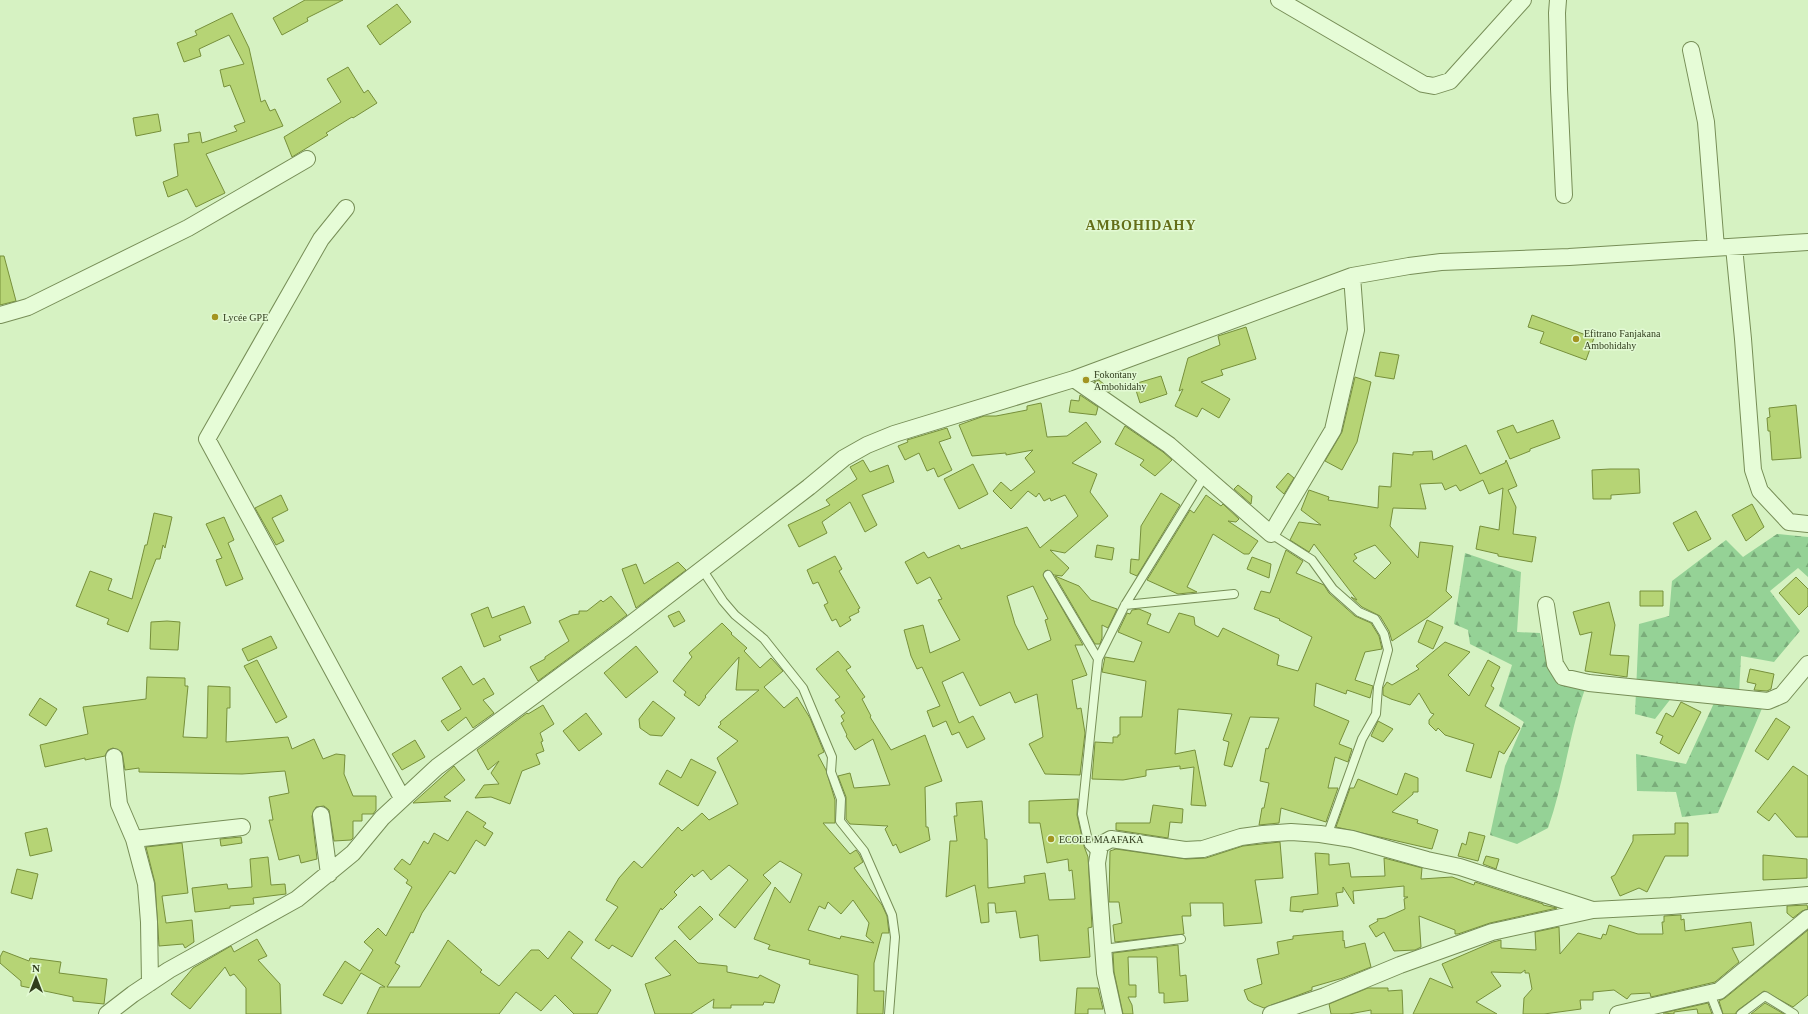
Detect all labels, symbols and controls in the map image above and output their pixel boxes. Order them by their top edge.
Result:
district label: AMBOHIDAHY [1085,218,1197,233]
marker: Lycée GPE [210,312,220,322]
place label: Lycée GPE [223,312,268,323]
place label: Efitrano Fanjakana Ambohidahy [1584,328,1661,351]
marker: Efitrano Fanjakana Ambohidahy [1571,334,1581,344]
place label: Fokontany Ambohidahy [1094,369,1146,392]
marker: Fokontany Ambohidahy [1081,375,1091,385]
marker: ECOLE MAAFAKA [1046,834,1056,844]
place label: ECOLE MAAFAKA [1059,834,1144,845]
north arrow [16,958,56,998]
text: N [32,962,40,974]

